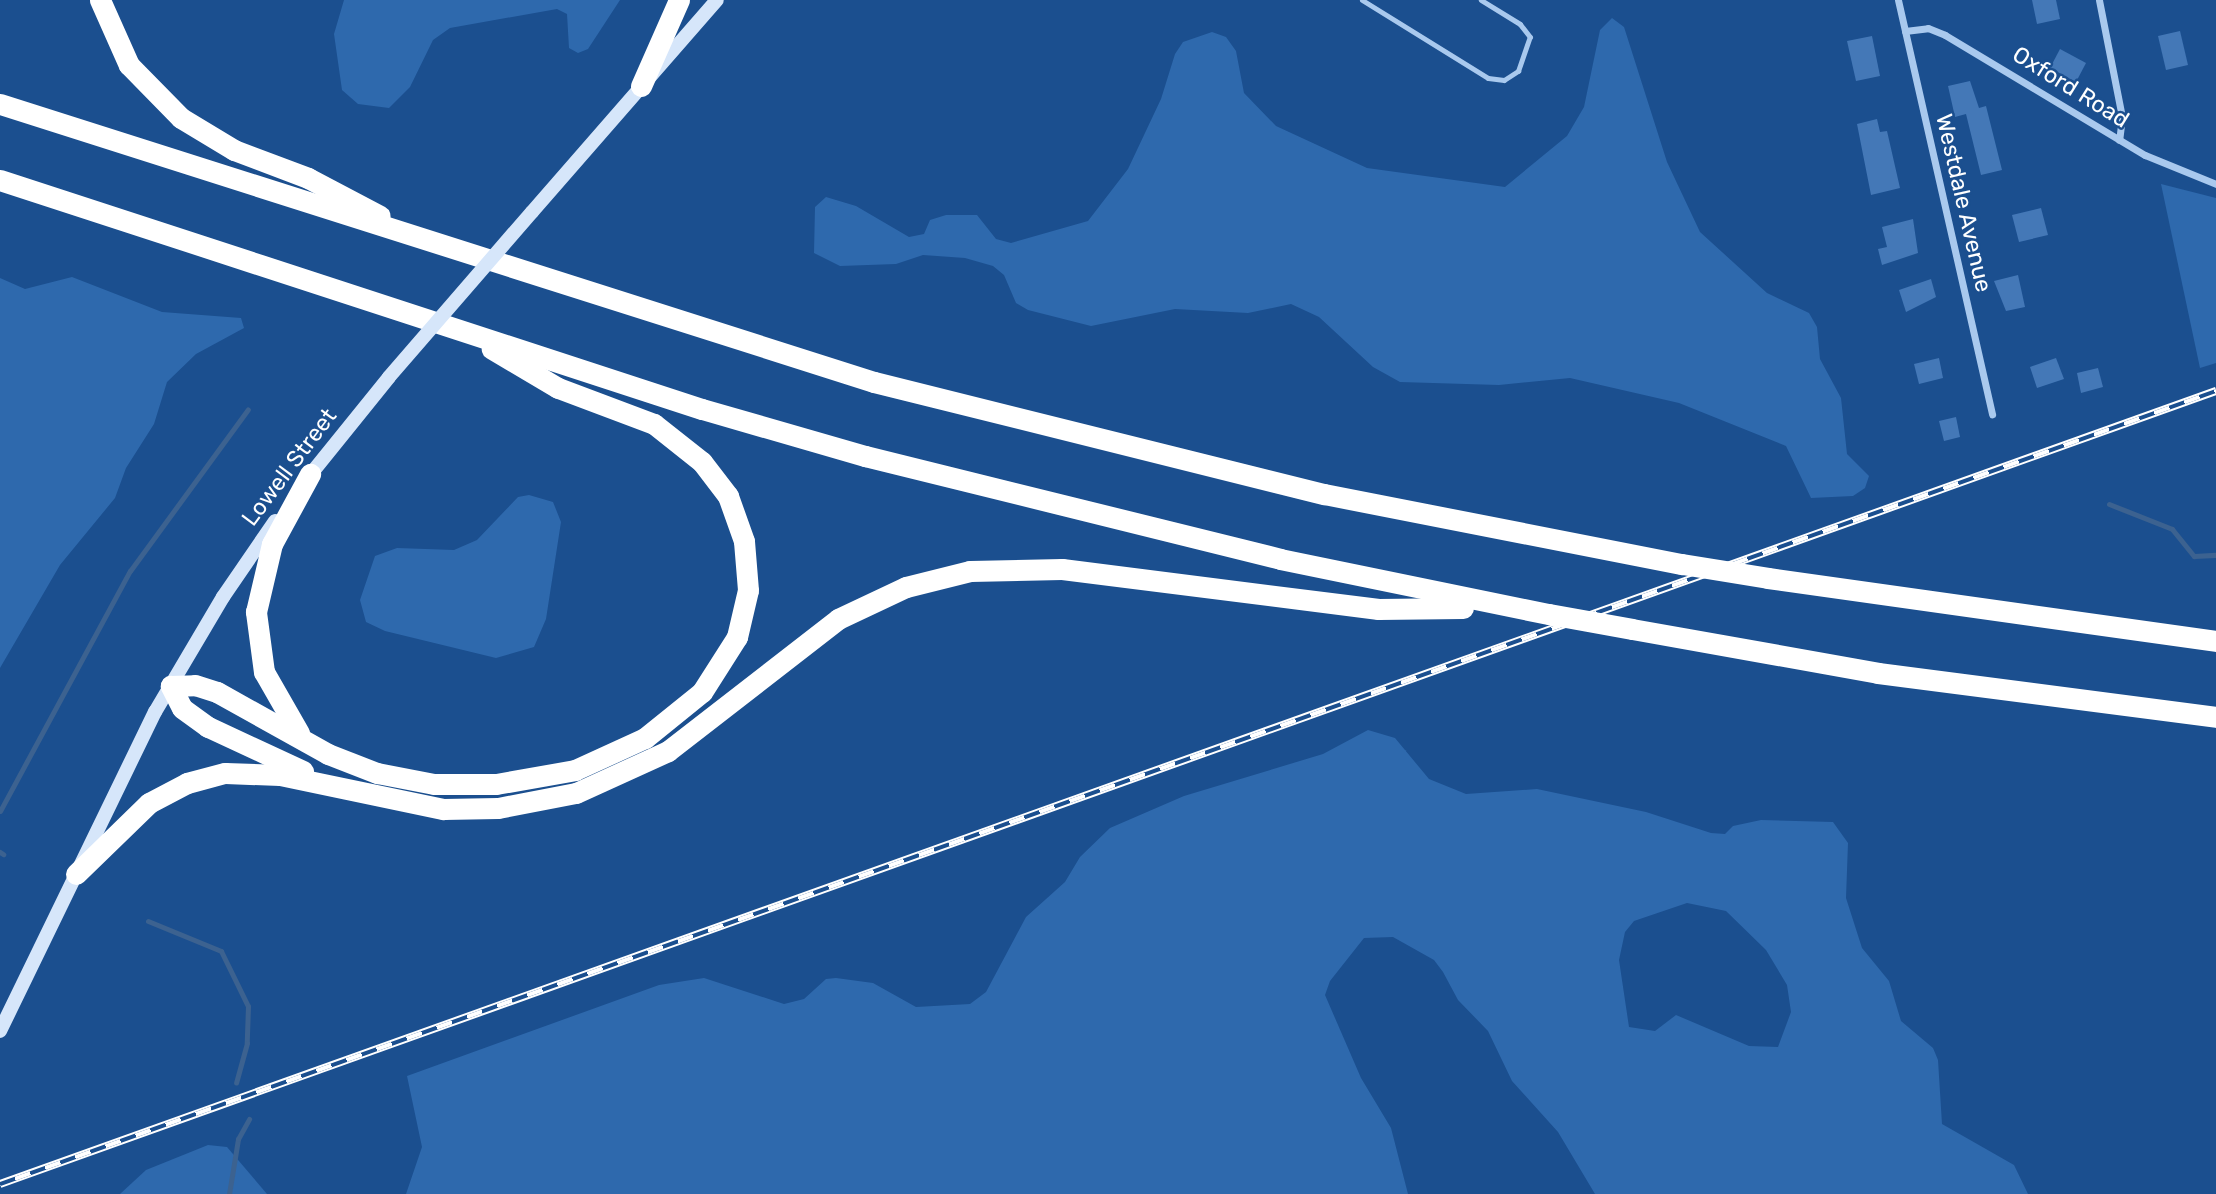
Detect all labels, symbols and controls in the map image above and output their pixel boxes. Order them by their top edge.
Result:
street label: Oxford Road [2008,40,2134,134]
street label: Westdale Avenue [1930,111,1998,295]
street label: Lowell Street [236,403,342,531]

